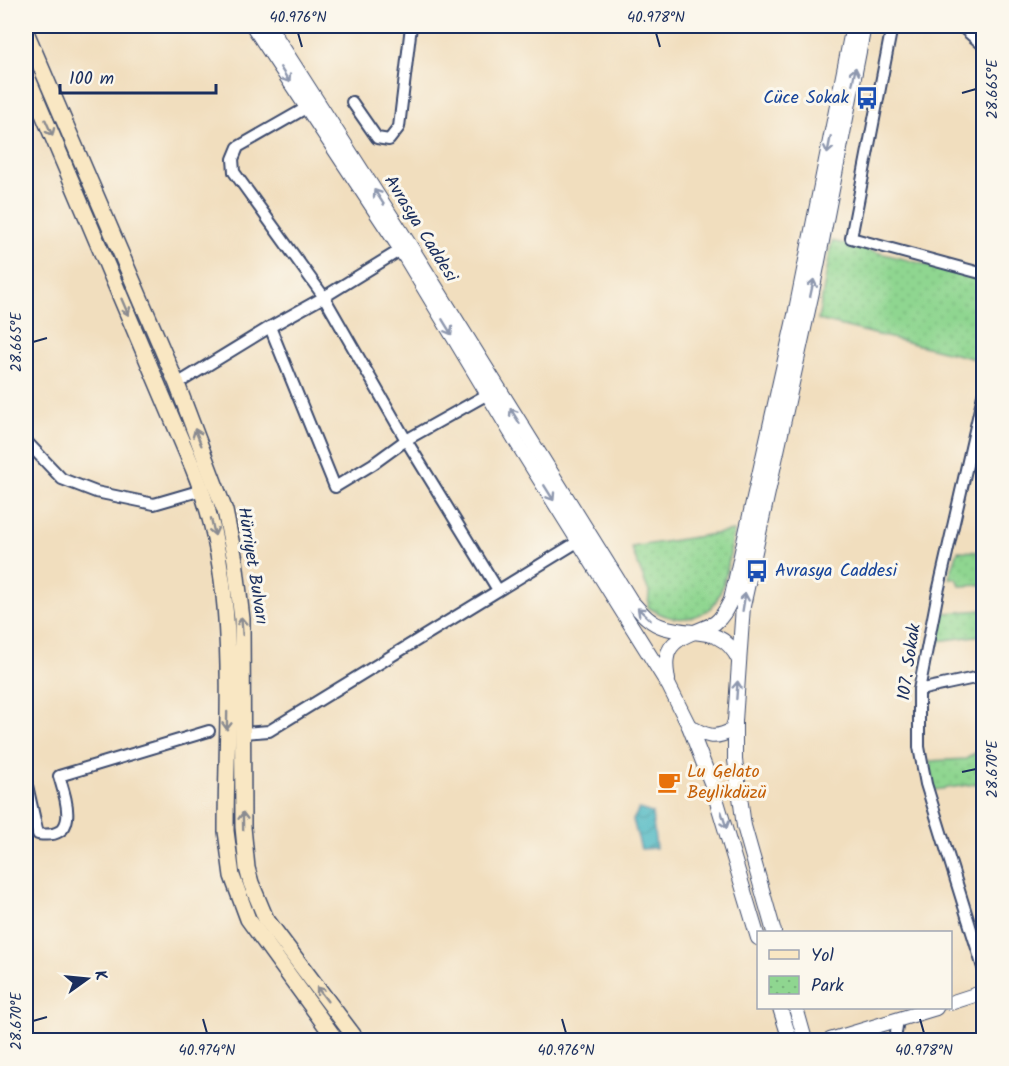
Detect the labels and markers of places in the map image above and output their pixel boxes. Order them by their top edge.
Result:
place label: Cüce Sokak [763,84,850,113]
bus stop icon: Cüce Sokak [854,85,880,111]
place label: Avrasya Caddesi [775,557,898,586]
bus stop icon: Avrasya Caddesi [744,558,770,584]
place label: Lu Gelato Beylikdüzü [687,758,767,808]
cafe icon: Lu Gelato Beylikdüzü [656,769,682,795]

